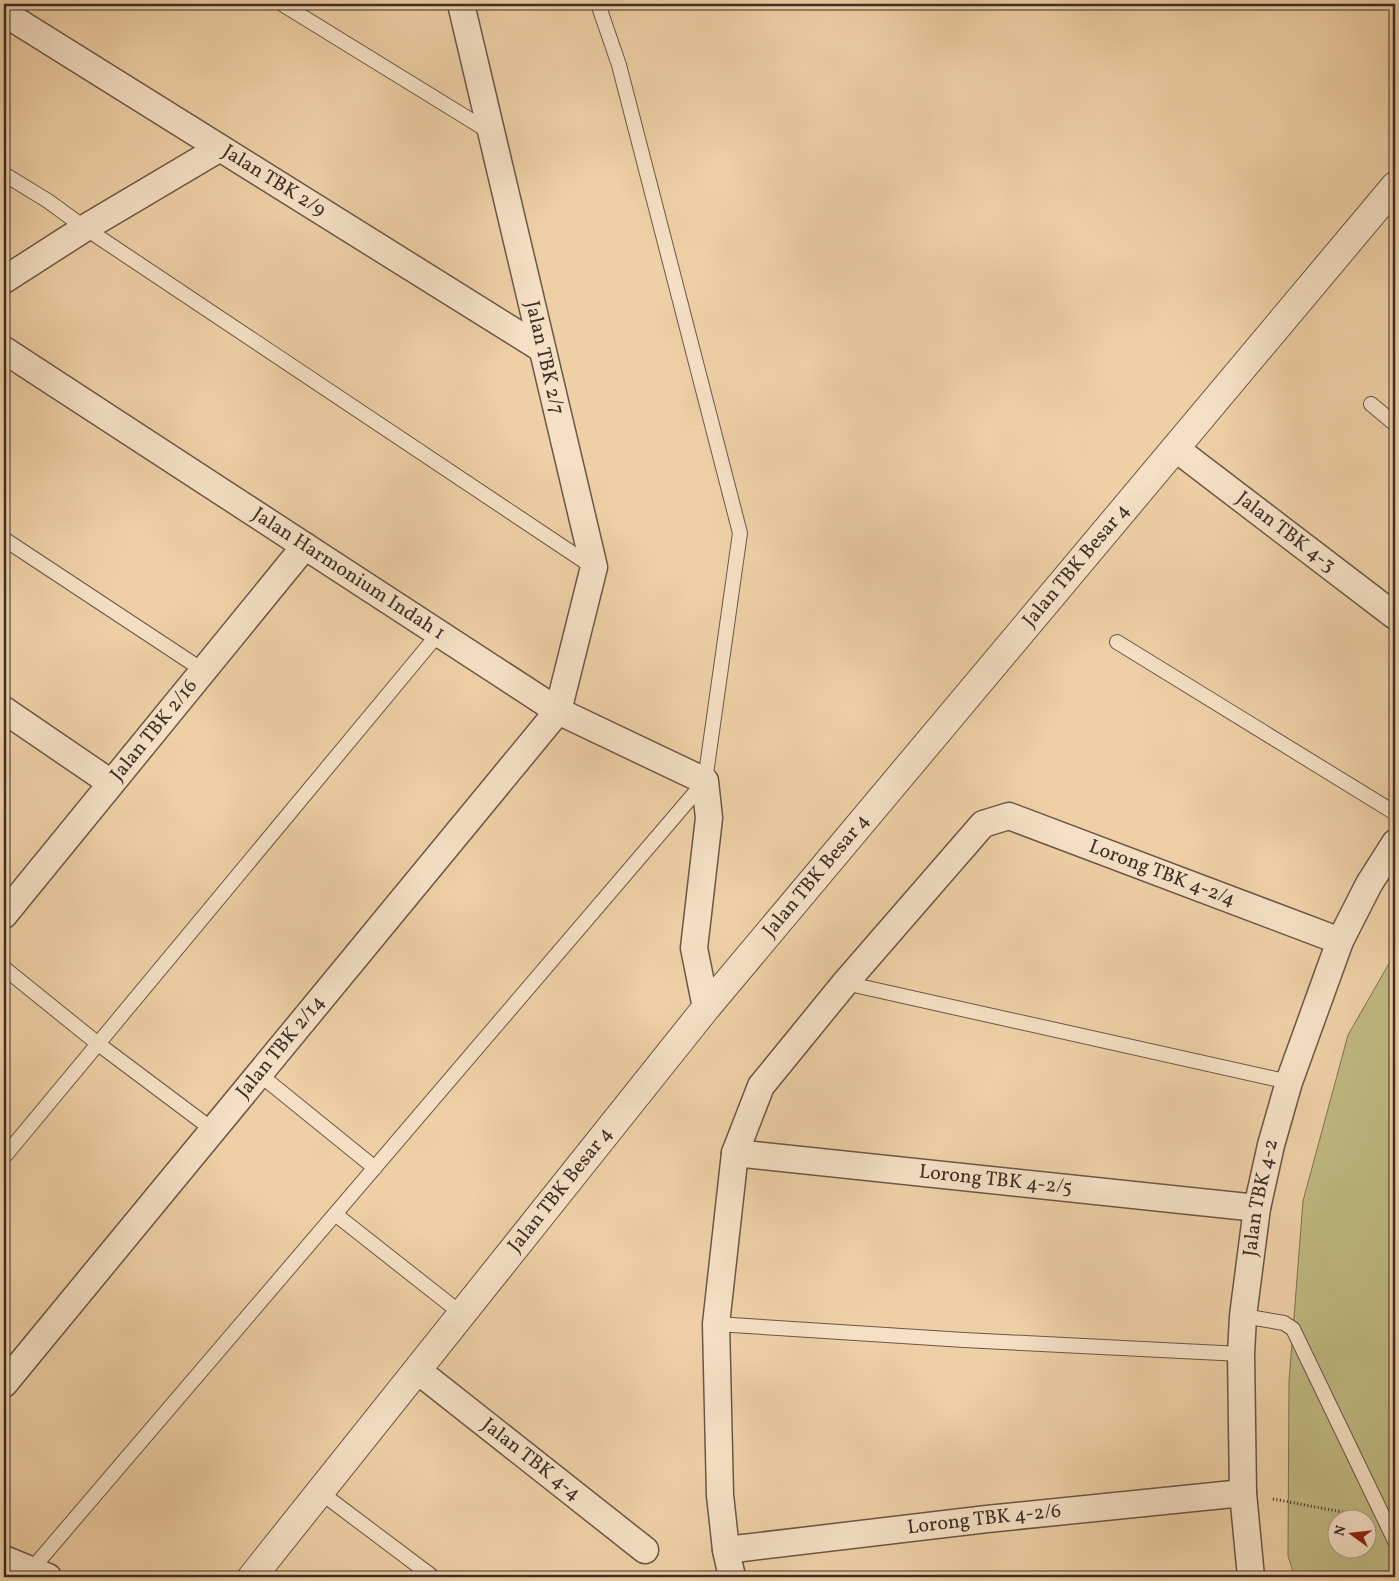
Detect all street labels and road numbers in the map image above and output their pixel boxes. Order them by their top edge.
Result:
street label: Jalan TBK 2/9 [216,138,331,224]
street label: Jalan TBK 2/7 [517,298,571,418]
street label: Jalan TBK 4-3 [1230,485,1341,580]
street label: Jalan TBK Besar 4 [1017,498,1137,634]
street label: Jalan Harmonium Indah 1 [246,501,450,648]
street label: Jalan TBK 2/16 [104,674,205,788]
street label: Jalan TBK Besar 4 [756,808,877,944]
street label: Lorong TBK 4-2/4 [1085,833,1239,914]
street label: Jalan TBK 2/14 [230,990,332,1105]
street label: Jalan TBK Besar 4 [502,1121,620,1259]
street label: Jalan TBK 4-2 [1237,1136,1286,1258]
street label: Lorong TBK 4-2/5 [918,1158,1073,1202]
street label: Jalan TBK 4-4 [475,1412,586,1508]
street label: Lorong TBK 4-2/6 [906,1498,1063,1542]

